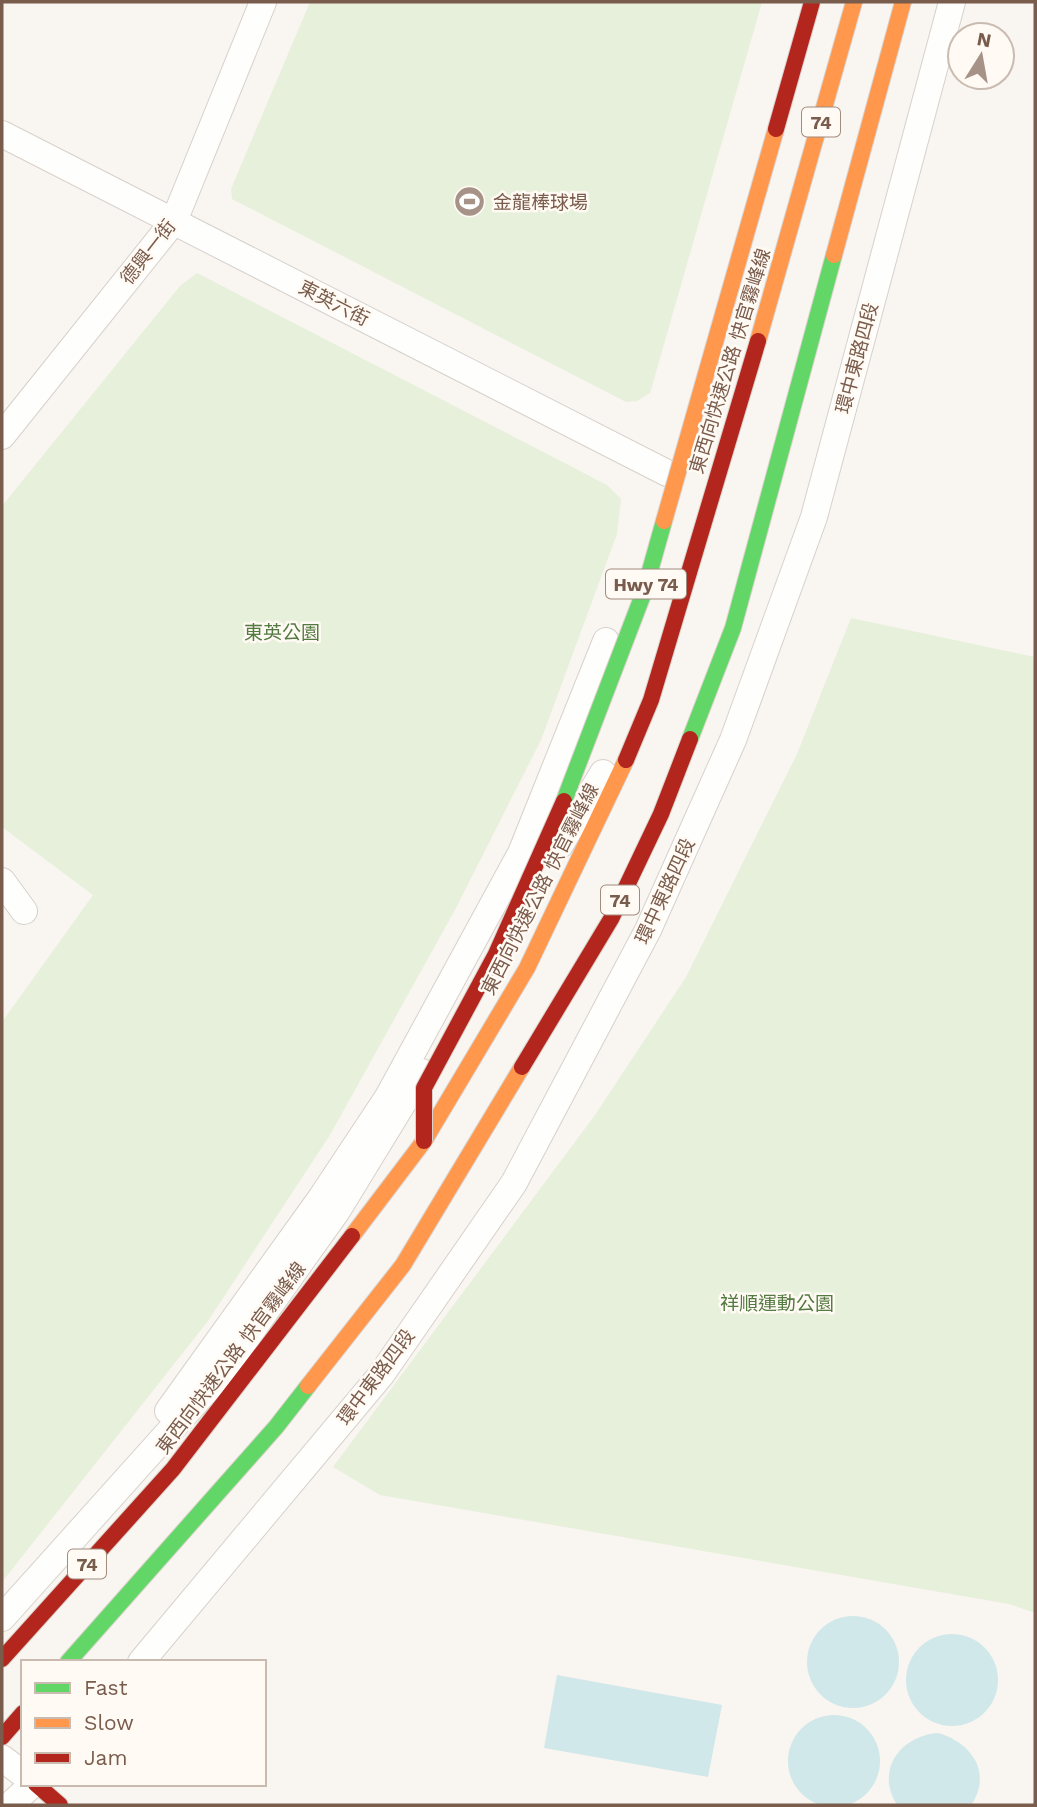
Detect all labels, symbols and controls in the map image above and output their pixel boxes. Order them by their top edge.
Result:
north arrow [946,21,1016,91]
text: N [975,27,993,52]
road number: 74 [802,107,840,136]
sports icon: 金龍棒球場 [453,185,487,219]
place label: 金龍棒球場 [493,191,588,214]
street label: 德興一街 [116,215,180,289]
street label: 東西向快速公路 快官霧峰線 [685,246,775,476]
street label: 東英六街 [295,275,373,331]
street label: 環中東路四段 [831,300,883,416]
road number: Hwy 74 [606,570,686,598]
park label: 東英公園 [244,621,320,644]
street label: 東西向快速公路 快官霧峰線 [477,779,603,999]
street label: 環中東路四段 [630,834,700,948]
road number: 74 [601,886,639,915]
street label: 東西向快速公路 快官霧峰線 [151,1257,311,1459]
park label: 祥順運動公園 [720,1292,834,1315]
street label: 環中東路四段 [333,1325,419,1429]
road number: 74 [68,1549,106,1578]
legend [21,1660,266,1786]
text: Fast [84,1675,128,1700]
text: Slow [84,1710,134,1735]
text: Jam [84,1745,127,1770]

